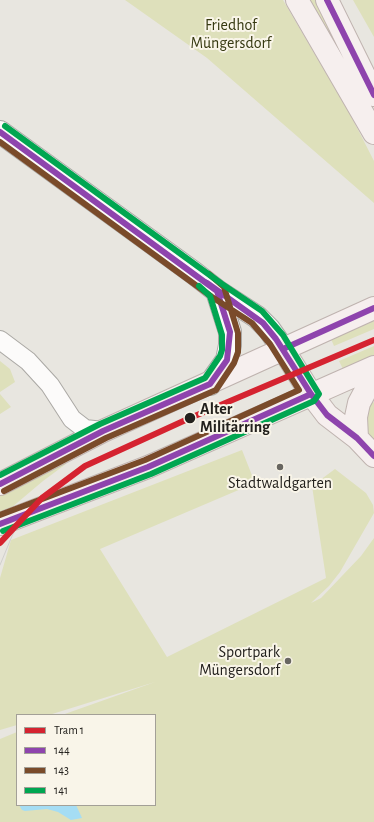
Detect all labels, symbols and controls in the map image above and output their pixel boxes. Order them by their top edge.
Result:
park label: Friedhof Müngersdorf [191,15,271,53]
place label: Alter Militärring [200,399,270,437]
marker: Alter Militärring [183,411,197,425]
marker: Stadtwaldgarten [275,462,285,472]
place label: Stadtwaldgarten [228,473,332,493]
place label: Sportpark Müngersdorf [199,642,280,680]
marker: Sportpark Müngersdorf [283,656,293,666]
legend [16,714,156,806]
text: Tram 1 [54,724,84,736]
text: 144 [54,744,70,756]
text: 143 [54,764,69,776]
text: 141 [54,784,68,796]

